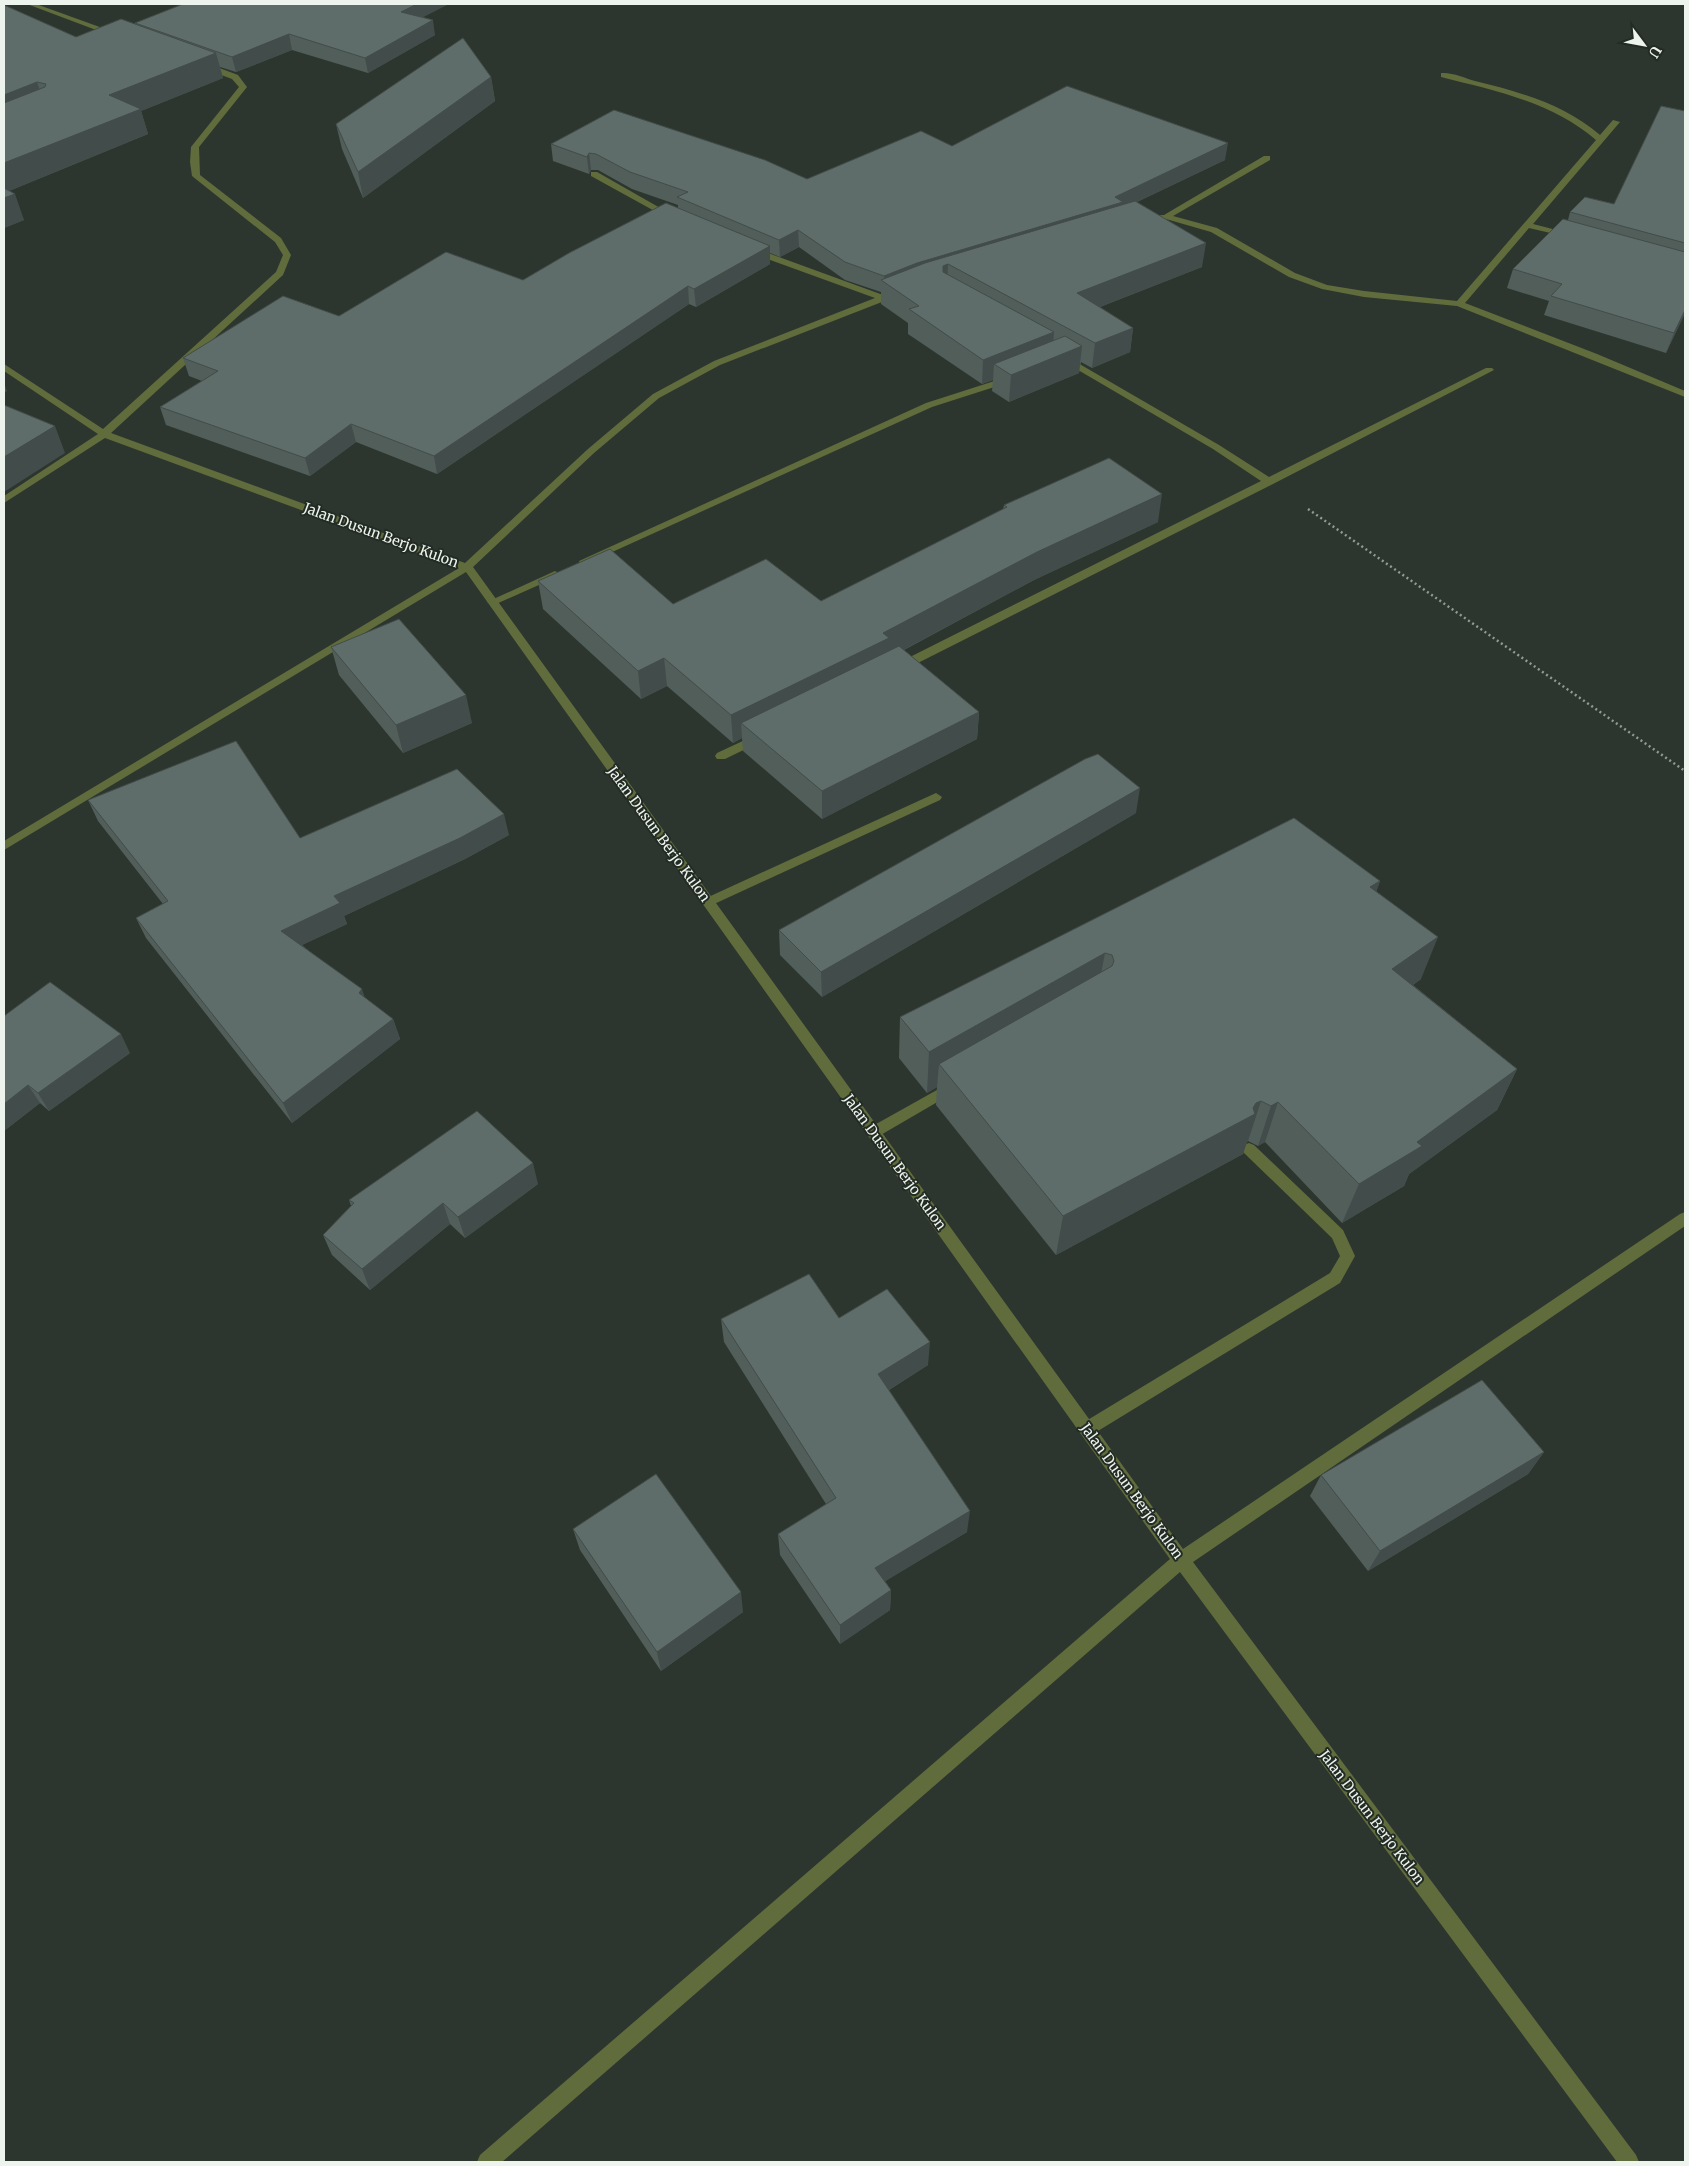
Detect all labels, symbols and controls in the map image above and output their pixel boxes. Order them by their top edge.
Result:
north arrow [1619,20,1669,70]
text: U [1644,43,1665,62]
street label: Jalan Dusun Berjo Kulon [300,498,461,571]
street label: Jalan Dusun Berjo Kulon [603,762,714,905]
street label: Jalan Dusun Berjo Kulon [839,1090,950,1233]
street label: Jalan Dusun Berjo Kulon [1076,1419,1187,1562]
street label: Jalan Dusun Berjo Kulon [1315,1745,1428,1888]

